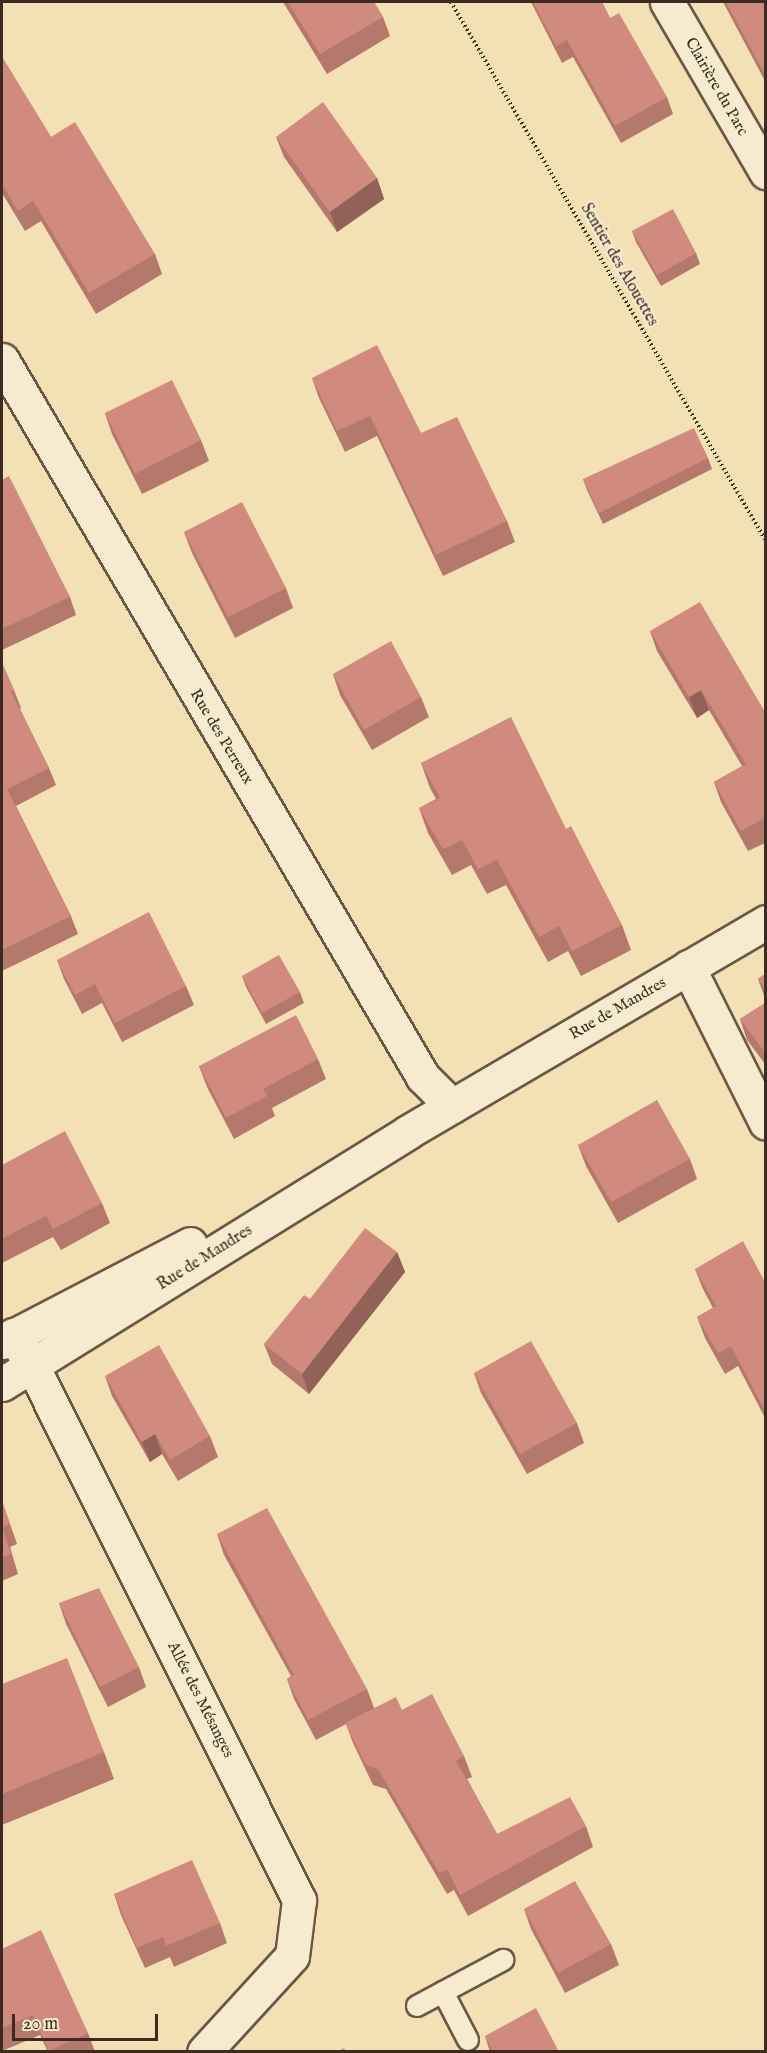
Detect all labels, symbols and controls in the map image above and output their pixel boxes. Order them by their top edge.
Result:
street label: Clairière du Parc [680,34,752,140]
street label: Sentier des Alouettes [576,200,662,330]
street label: Rue des Perreux [185,686,257,788]
street label: Rue de Mandres [566,974,670,1044]
street label: Rue de Mandres [154,1221,256,1295]
street label: Allée des Mésanges [162,1639,238,1761]
scale bar [15,2002,160,2040]
text: 20 m [23,2013,58,2036]

